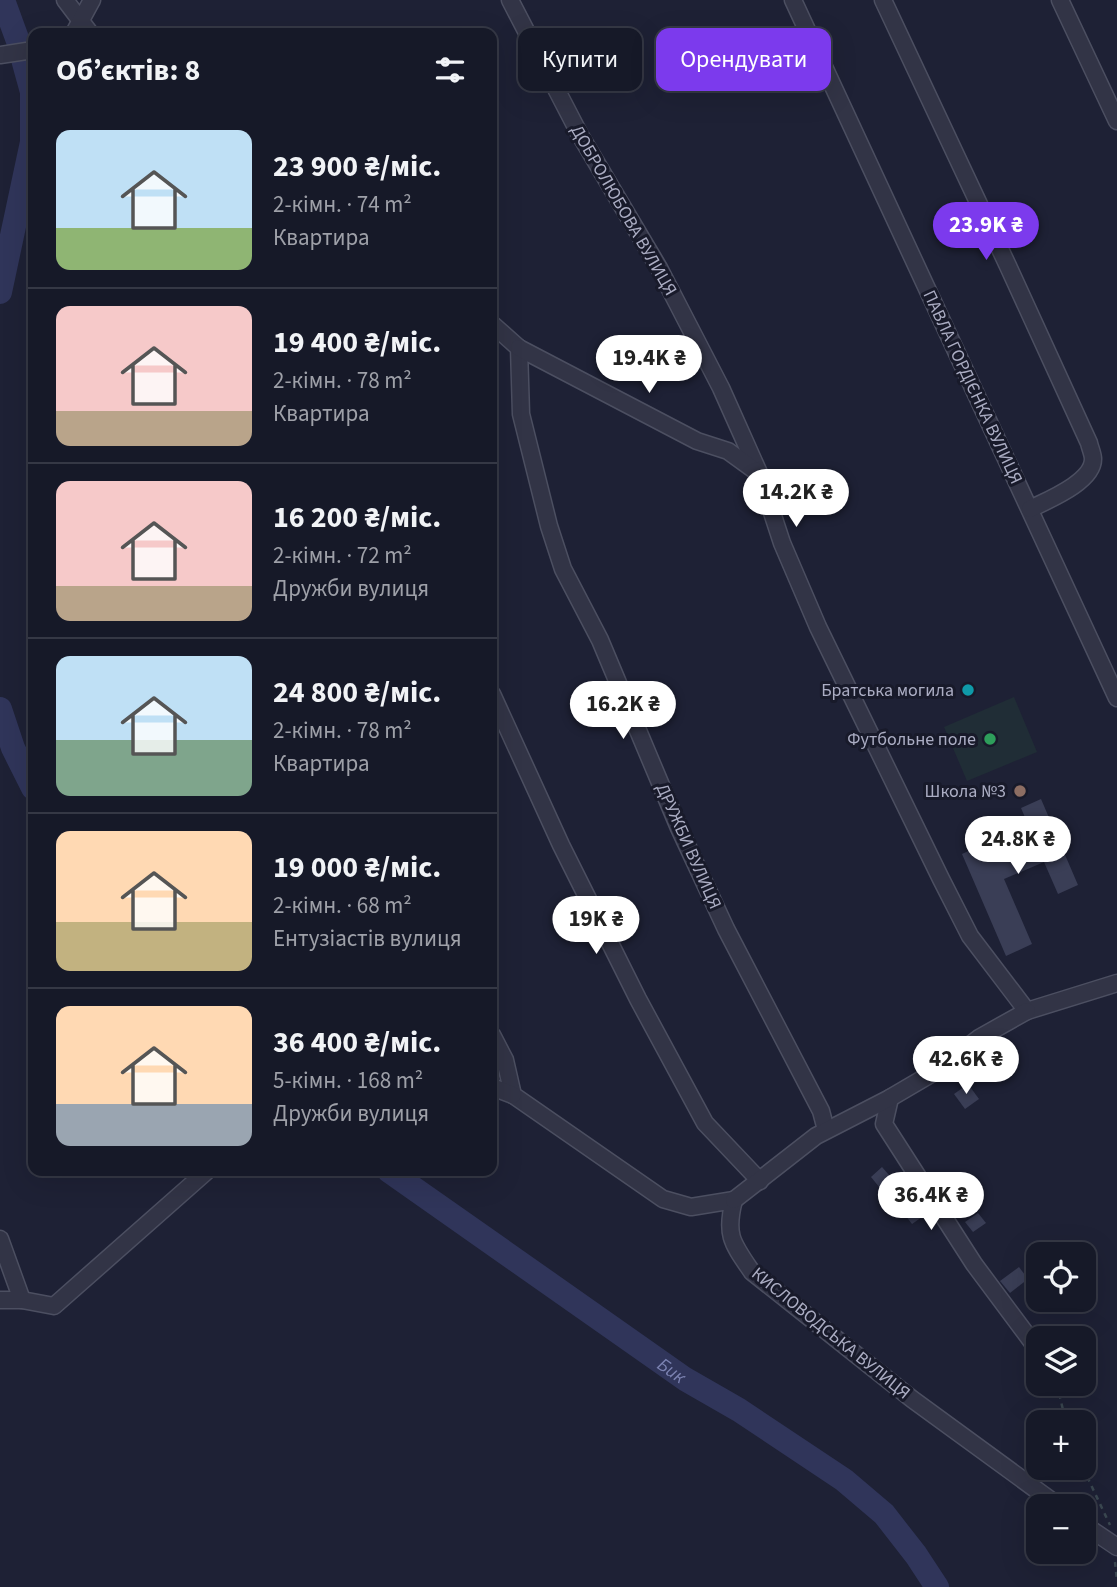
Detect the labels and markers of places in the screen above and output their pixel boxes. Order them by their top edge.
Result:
pin: 23.9K ₴ [921,202,1051,262]
pin: 19.4K ₴ [584,336,714,395]
pin: 14.2K ₴ [731,470,861,529]
place label: Братська могила [821,678,954,703]
pin: 16.2K ₴ [558,682,688,741]
marker: Братська могила [960,682,976,698]
place label: Футбольне поле [847,727,976,752]
marker: Футбольне поле [982,731,998,747]
place label: Школа №3 [925,779,1006,804]
marker: Школа №3 [1012,783,1028,799]
pin: 24.8K ₴ [953,816,1083,876]
pin: 19K ₴ [547,897,645,956]
pin: 42.6K ₴ [901,1036,1031,1096]
pin: 36.4K ₴ [866,1172,996,1232]

